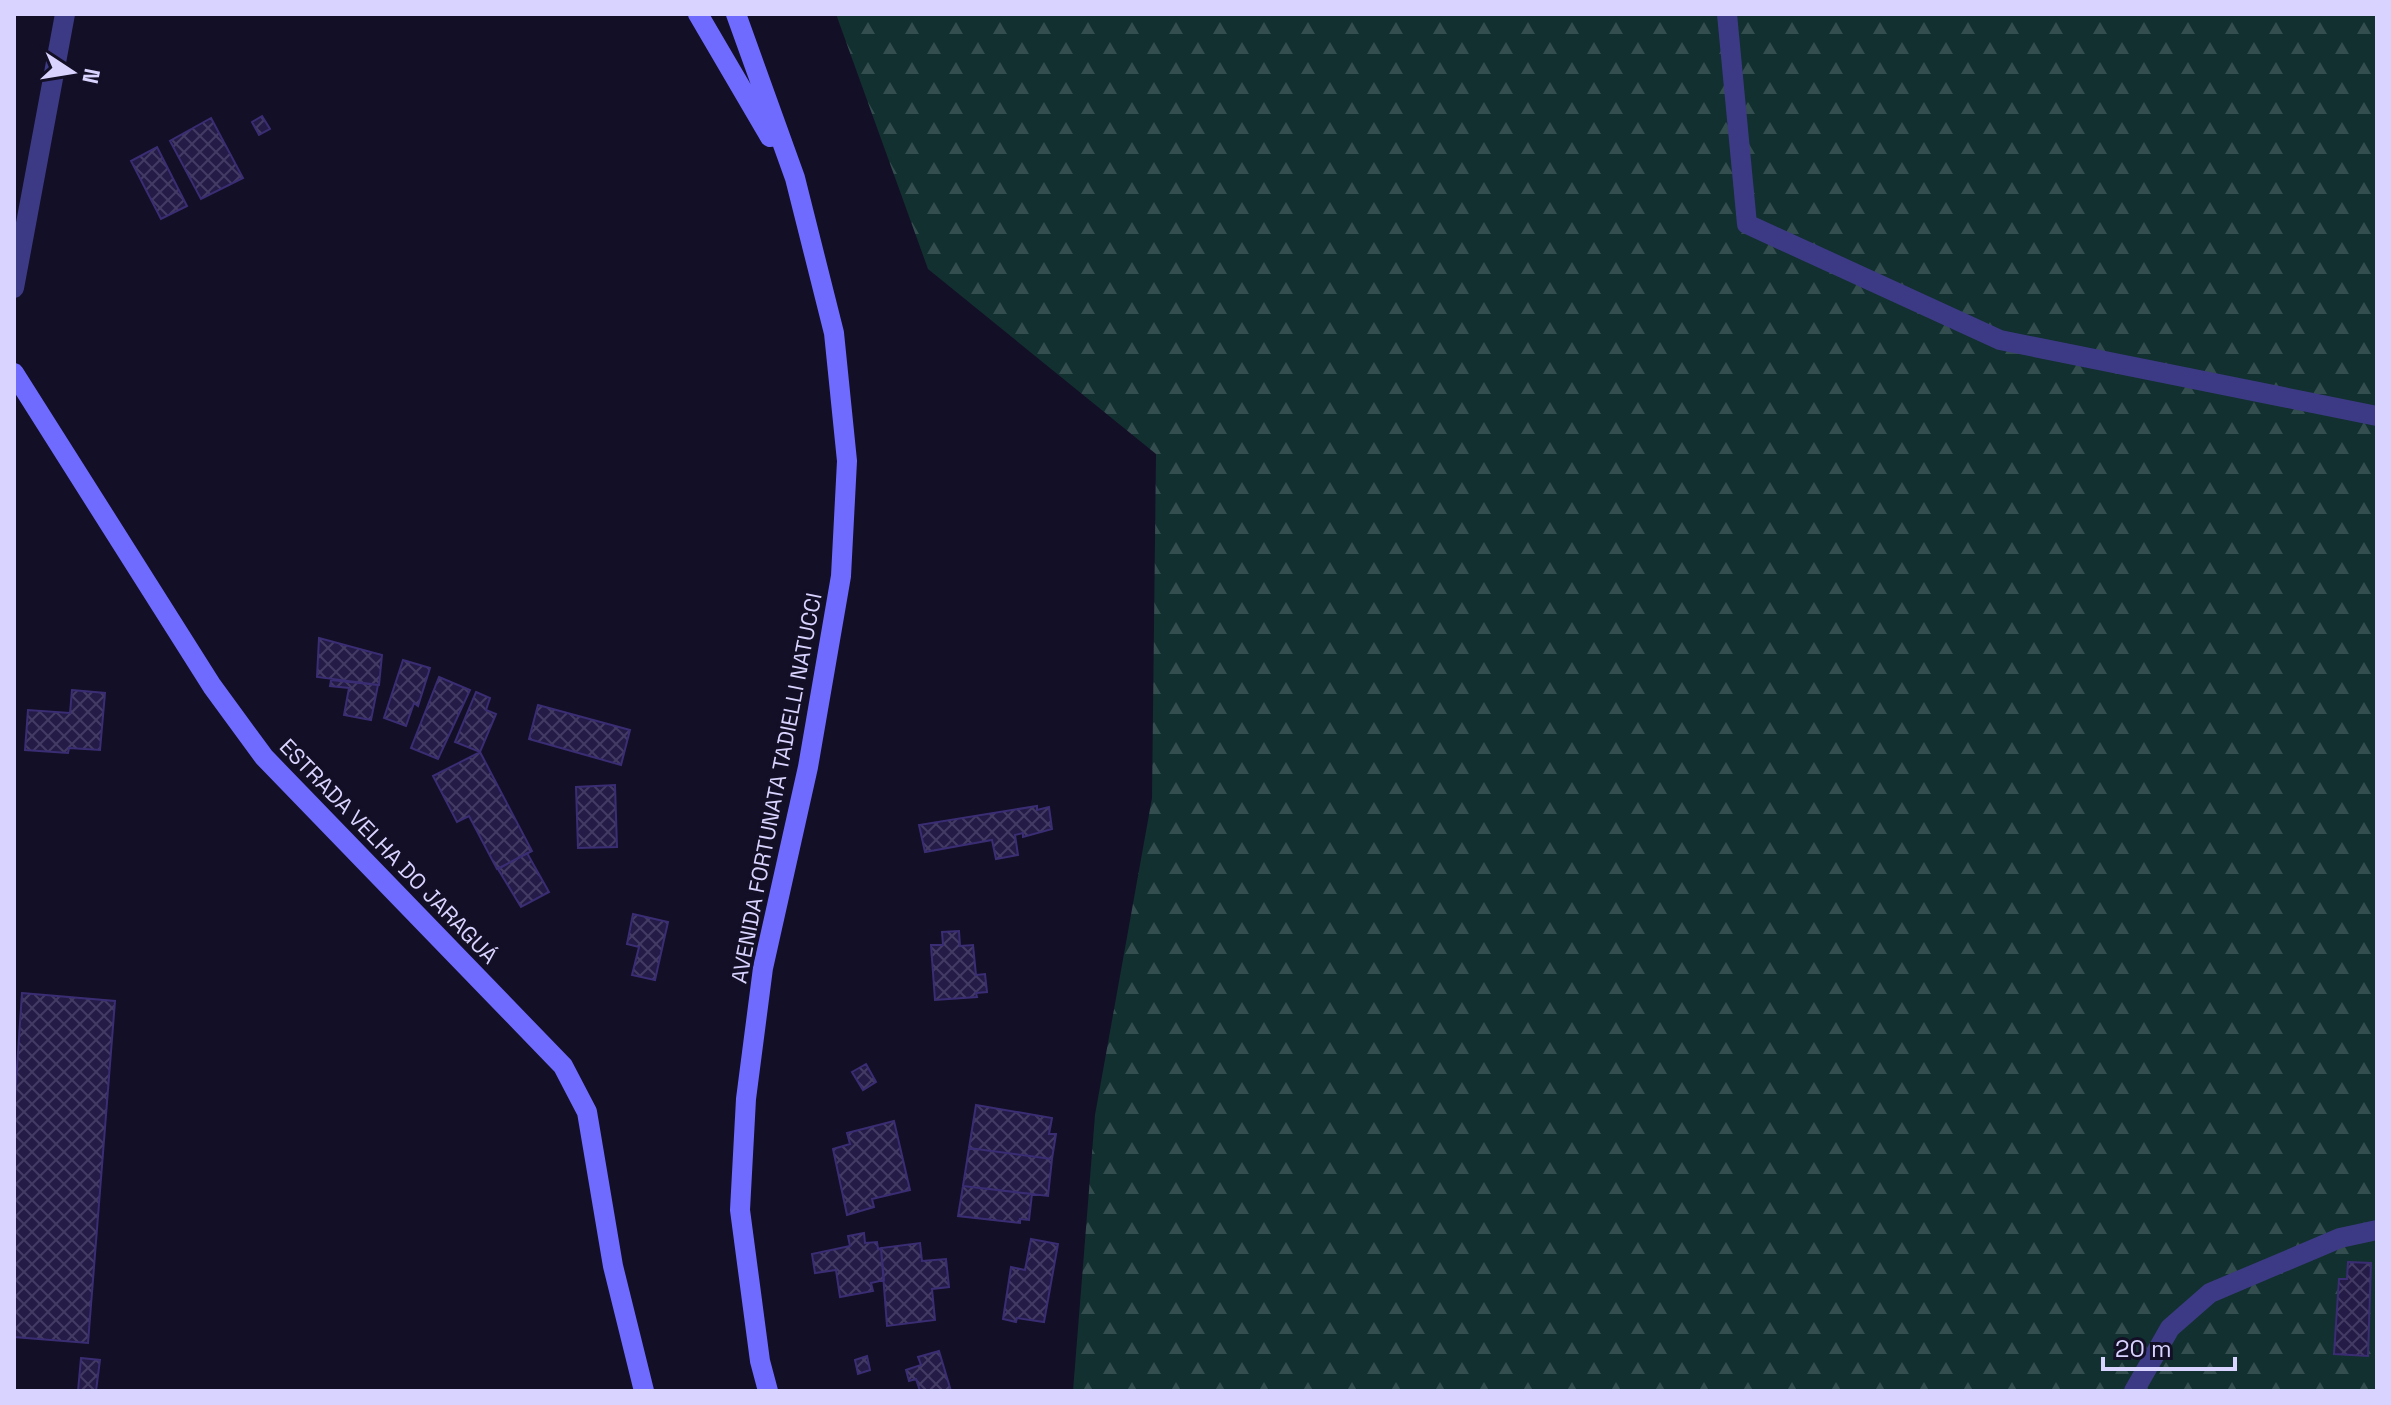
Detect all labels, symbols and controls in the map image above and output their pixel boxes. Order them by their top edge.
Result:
north arrow [32,32,112,112]
text: N [76,66,107,86]
street label: AVENIDA FORTUNATA TADIELLI NATUCCI [724,590,828,986]
street label: ESTRADA VELHA DO JARAGUÁ [274,733,504,970]
scale bar [2103,1321,2235,1371]
text: 20 m [2115,1333,2172,1364]

